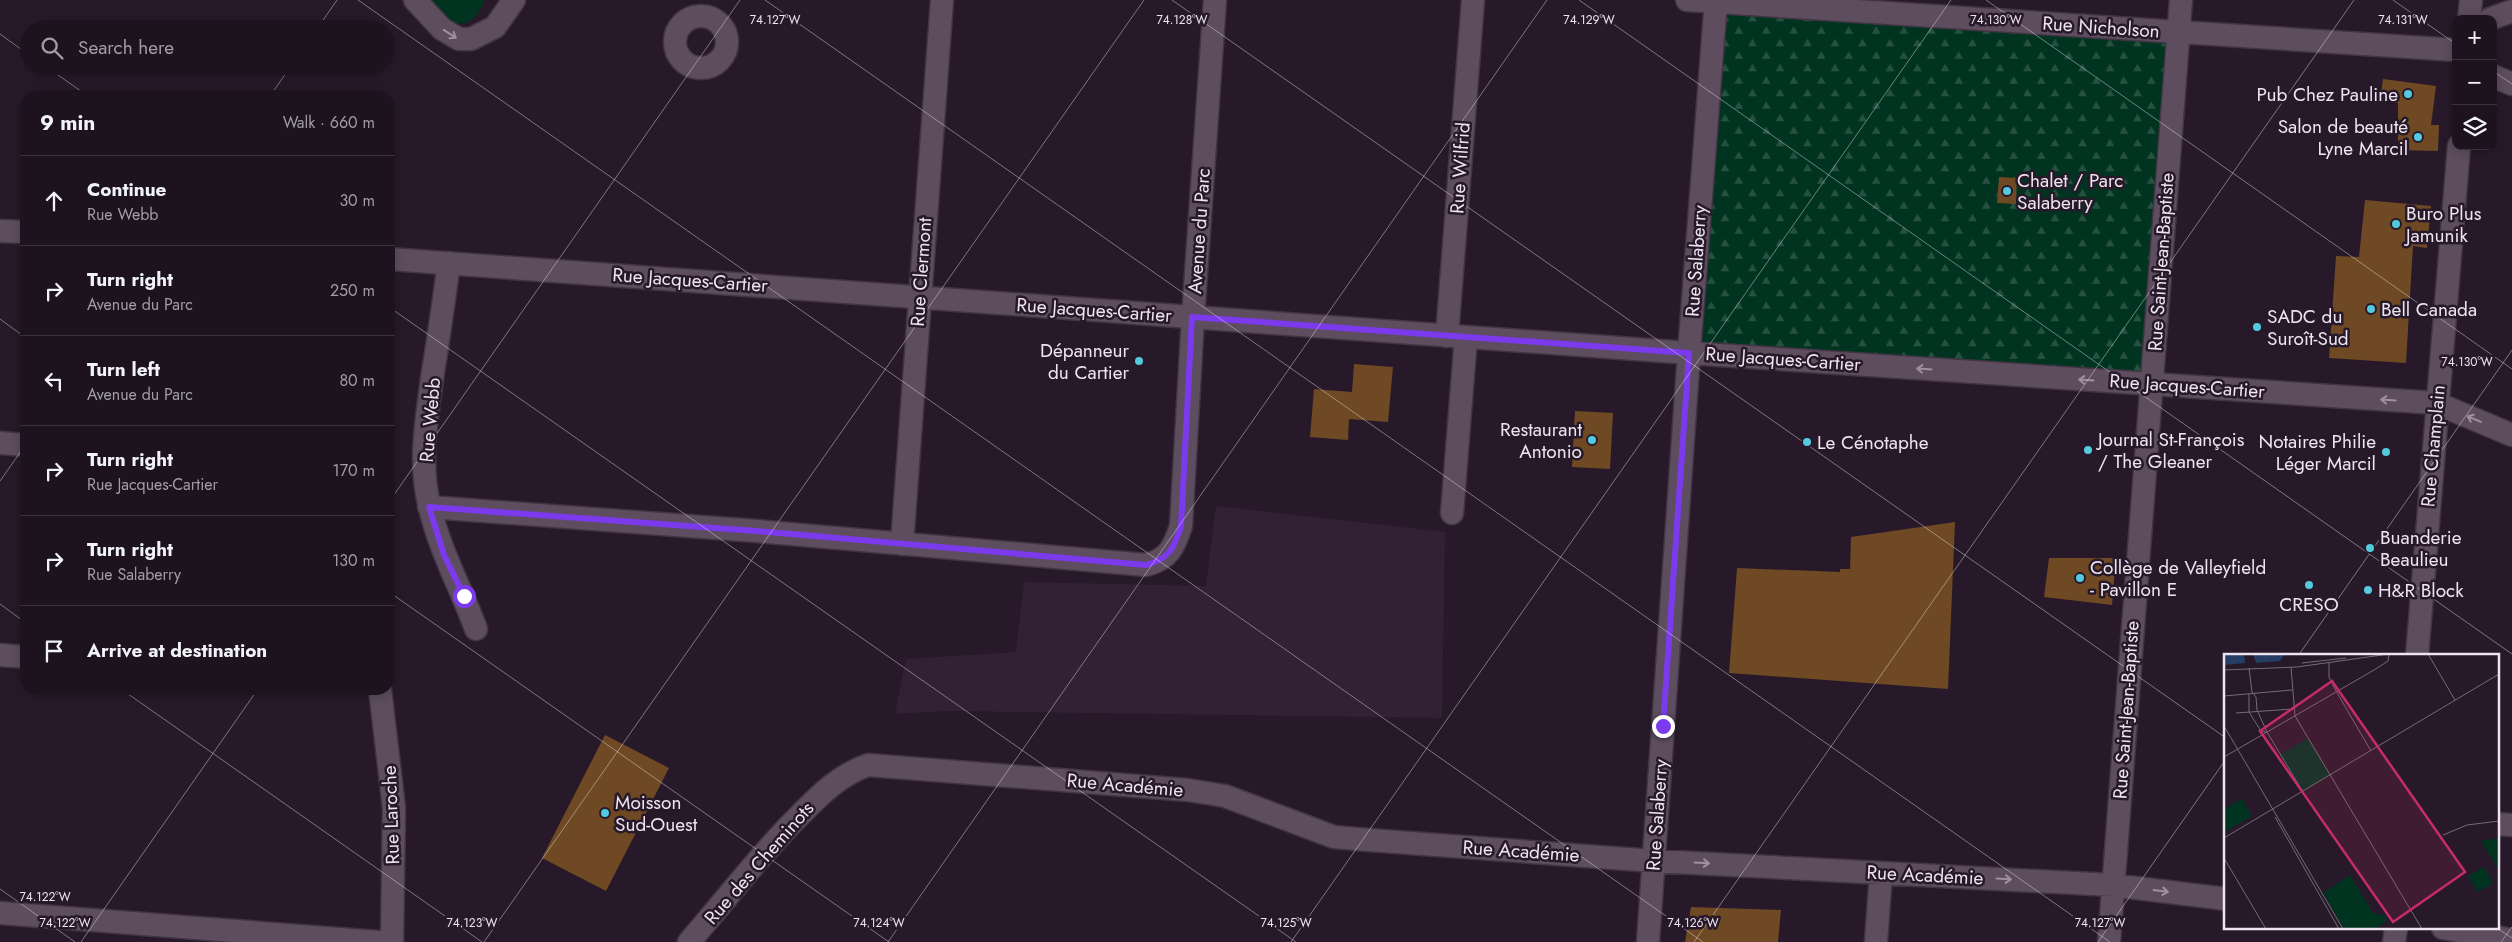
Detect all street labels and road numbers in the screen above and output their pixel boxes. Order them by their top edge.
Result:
street label: Rue Nicholson [2041,9,2161,45]
street label: Rue Wilfrid [1443,121,1477,215]
street label: Avenue du Parc [1181,167,1217,295]
street label: Rue Saint-Jean-Baptiste [2141,172,2181,352]
street label: Rue Salaberry [1679,204,1713,318]
street label: Rue Clermont [904,216,938,328]
street label: Rue Jacques-Cartier [611,261,769,299]
street label: Rue Jacques-Cartier [1015,291,1173,329]
street label: Rue Jacques-Cartier [1704,340,1862,378]
street label: Rue Jacques-Cartier [2108,367,2266,405]
street label: Rue Webb [413,376,447,463]
street label: Rue Champlain [2414,384,2452,508]
street label: Rue Saint-Jean-Baptiste [2106,620,2146,800]
street label: Rue Salaberry [1640,758,1674,872]
street label: Rue Laroche [376,765,406,865]
street label: Rue Académie [1066,766,1185,804]
street label: Rue des Cheminots [698,795,820,930]
street label: Rue Académie [1462,833,1581,869]
street label: Rue Académie [1866,858,1984,892]

